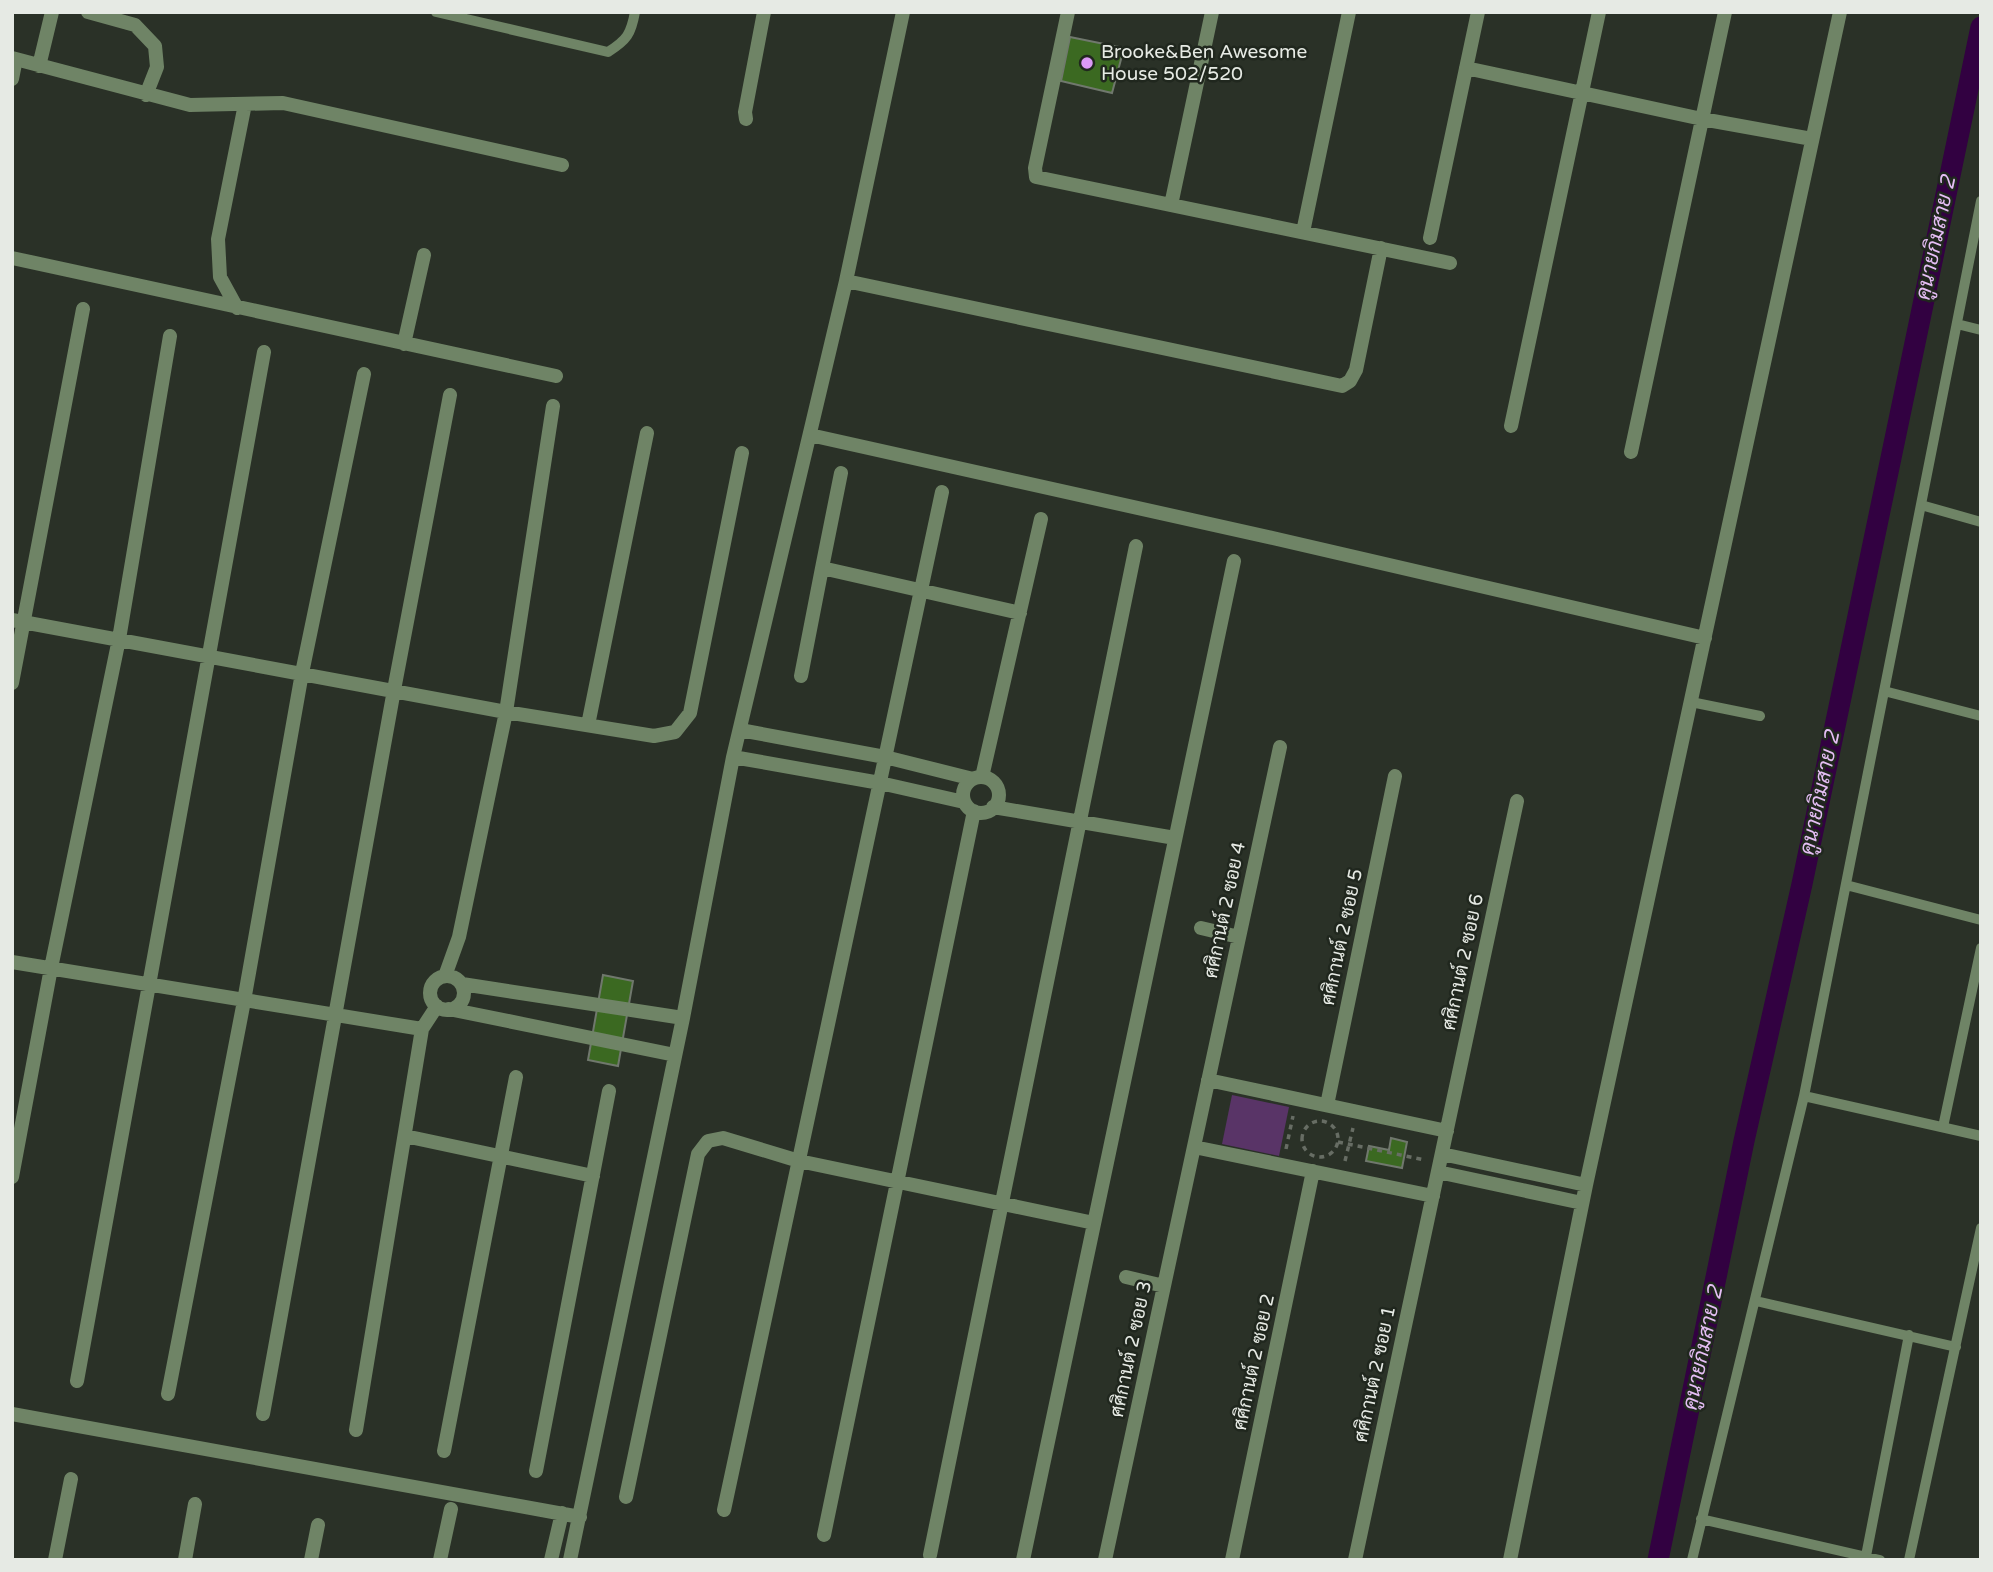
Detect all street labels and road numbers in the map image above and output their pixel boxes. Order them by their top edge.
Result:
street label: ศศิกานต์ 2 ซอย 4 [1198,839,1250,980]
street label: ศศิกานต์ 2 ซอย 5 [1315,866,1367,1007]
street label: ศศิกานต์ 2 ซอย 6 [1436,891,1488,1032]
street label: ศศิกานต์ 2 ซอย 3 [1104,1278,1156,1419]
street label: ศศิกานต์ 2 ซอย 2 [1227,1291,1279,1432]
street label: ศศิกานต์ 2 ซอย 1 [1348,1303,1400,1444]

